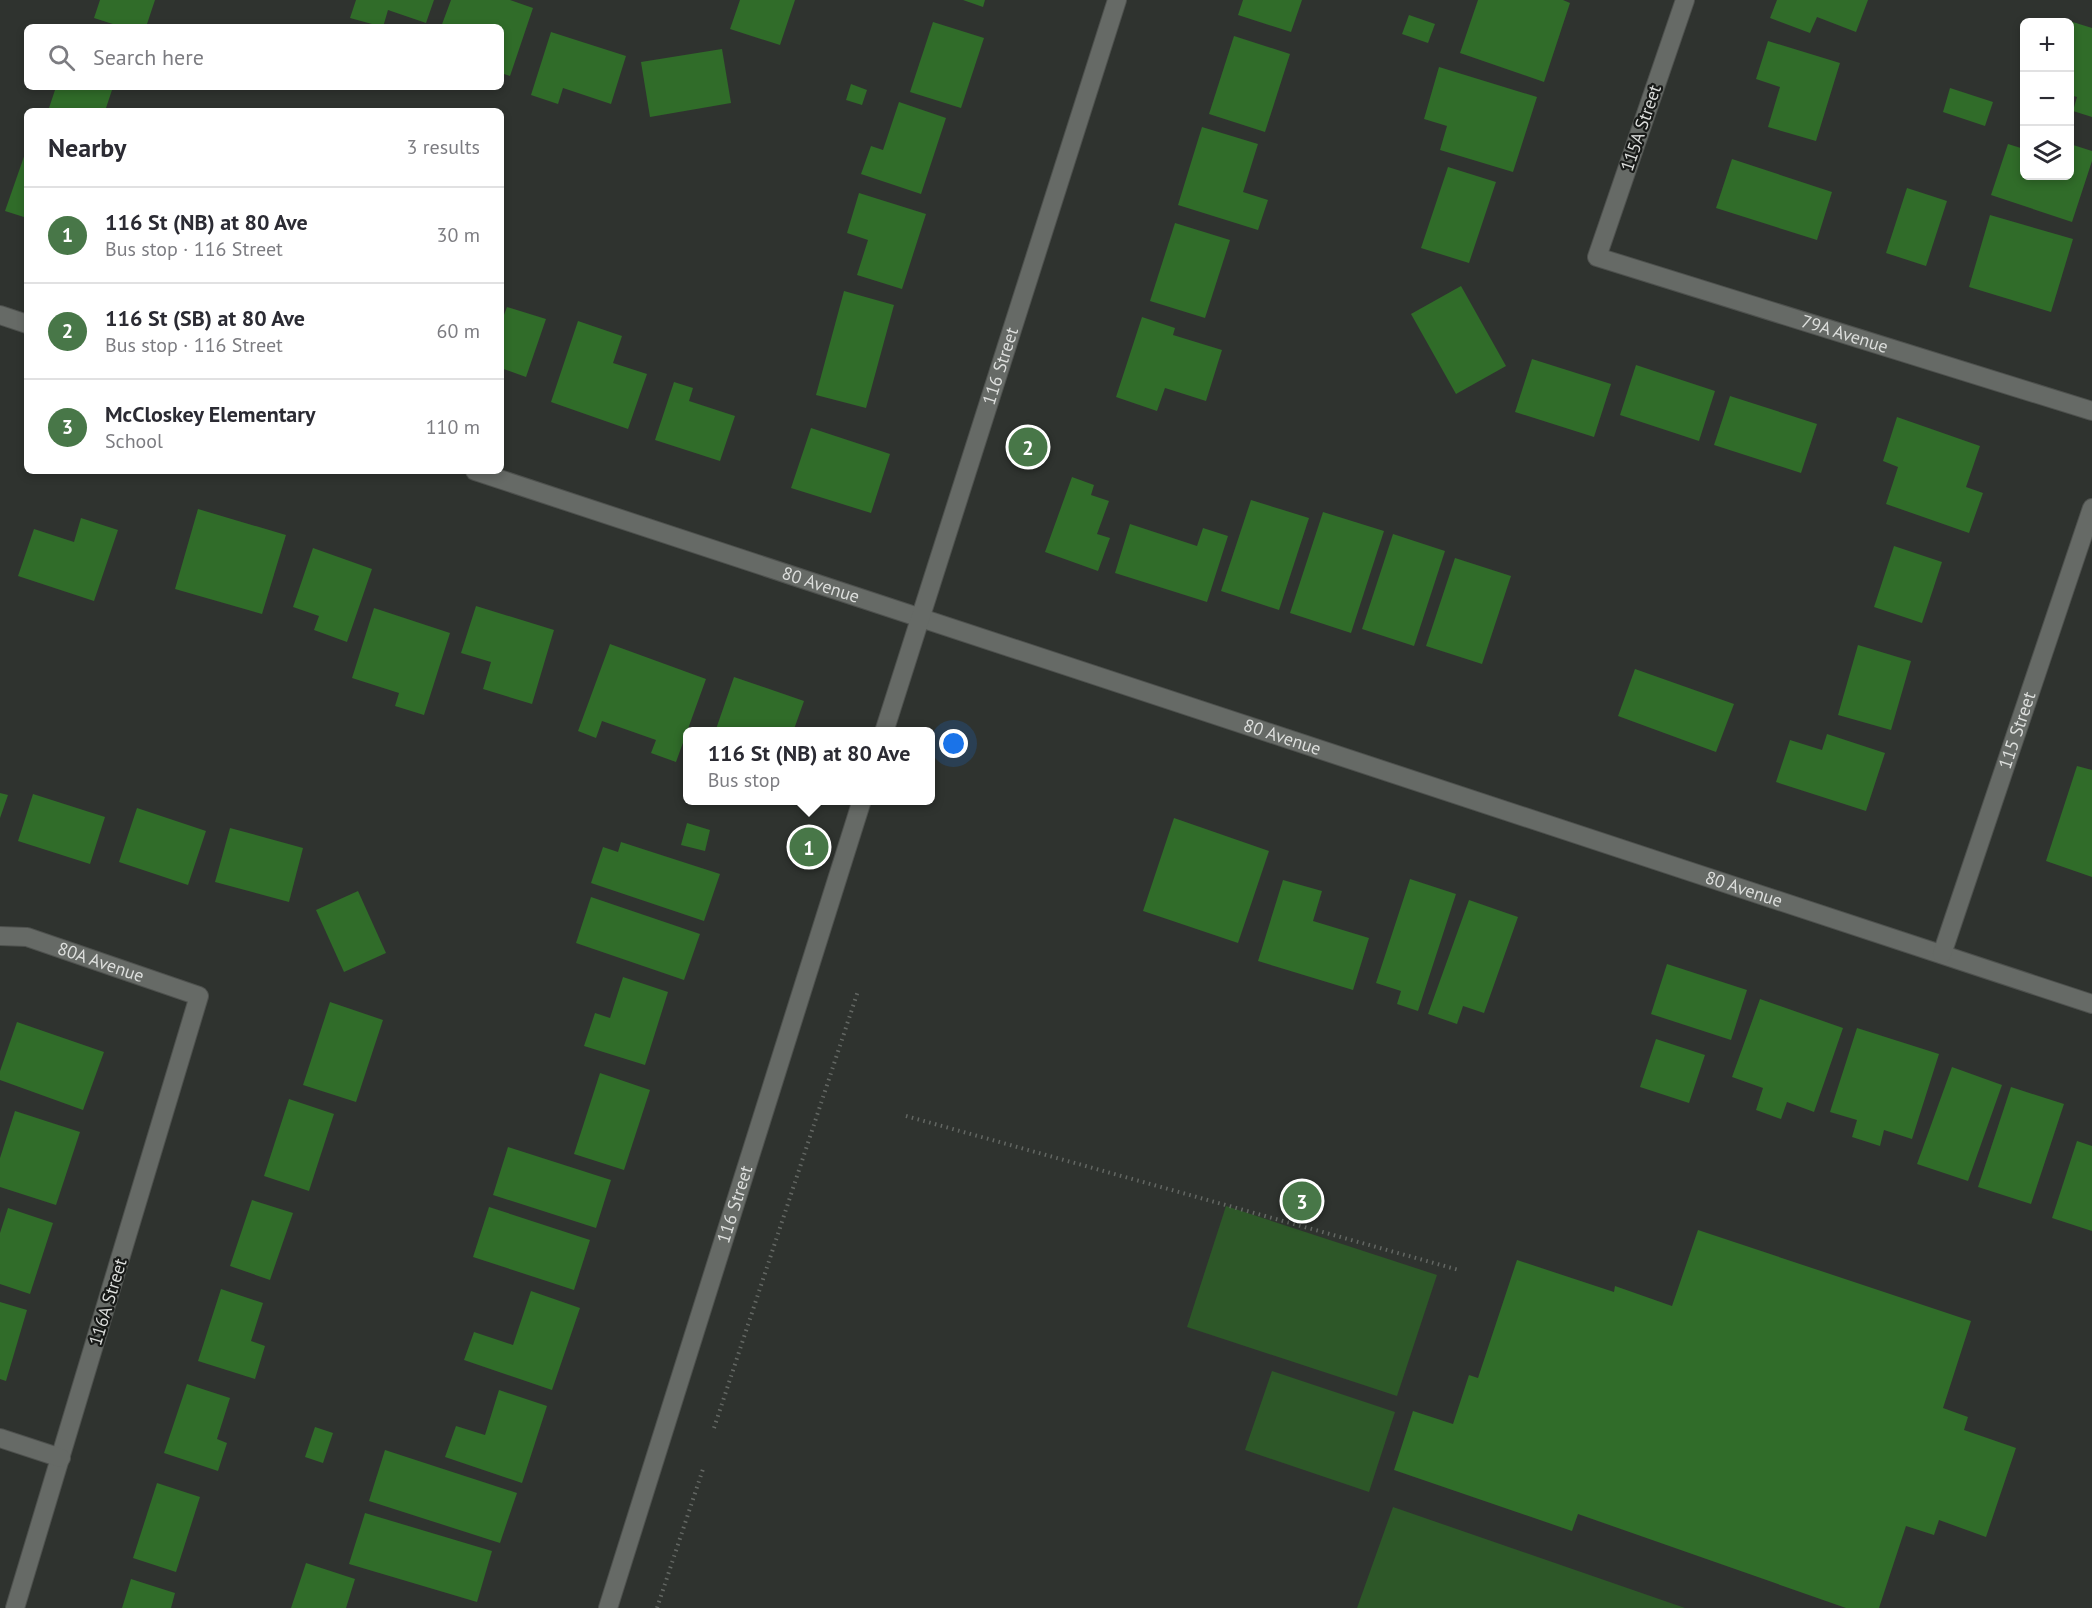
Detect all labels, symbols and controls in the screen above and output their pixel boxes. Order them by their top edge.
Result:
map controls [2020,18,2074,180]
button: + [2020,18,2074,72]
search box [24,24,504,90]
icon: search [45,41,78,74]
text: Search here [93,43,204,71]
button: − [2020,72,2074,126]
street label: 115A Street [1615,82,1666,174]
button: layers [2020,126,2074,180]
text: Nearby [48,131,126,164]
text: 3 results [407,134,480,160]
text: 116 St (NB) at 80 Ave [105,208,308,236]
text: 1 [62,222,73,248]
text: 30 m [437,222,480,248]
text: Bus stop · 116 Street [105,236,283,262]
text: 116 St (SB) at 80 Ave [105,304,305,332]
street label: 79A Avenue [1798,309,1891,358]
text: 2 [62,318,73,344]
text: 60 m [437,318,480,344]
street label: 116 Street [977,324,1023,408]
text: Bus stop · 116 Street [105,332,283,358]
text: McCloskey Elementary [105,400,316,428]
text: 3 [62,414,73,440]
text: 110 m [426,414,480,440]
pin: 2 [1008,424,1048,470]
text: School [105,428,163,454]
street label: 80 Avenue [779,561,863,608]
street label: 115 Street [1993,688,2040,772]
street label: 80 Avenue [1241,713,1324,760]
popup [683,727,935,805]
your location [939,729,968,758]
text: 116 St (NB) at 80 Ave [708,739,910,767]
text: Bus stop [708,767,780,793]
pin: 1 [790,824,828,870]
street label: 80 Avenue [1702,865,1786,912]
street label: 80A Avenue [55,936,147,987]
street label: 116 Street [711,1163,757,1246]
pin: 3 [1282,1178,1322,1224]
street label: 116A Street [83,1255,132,1348]

